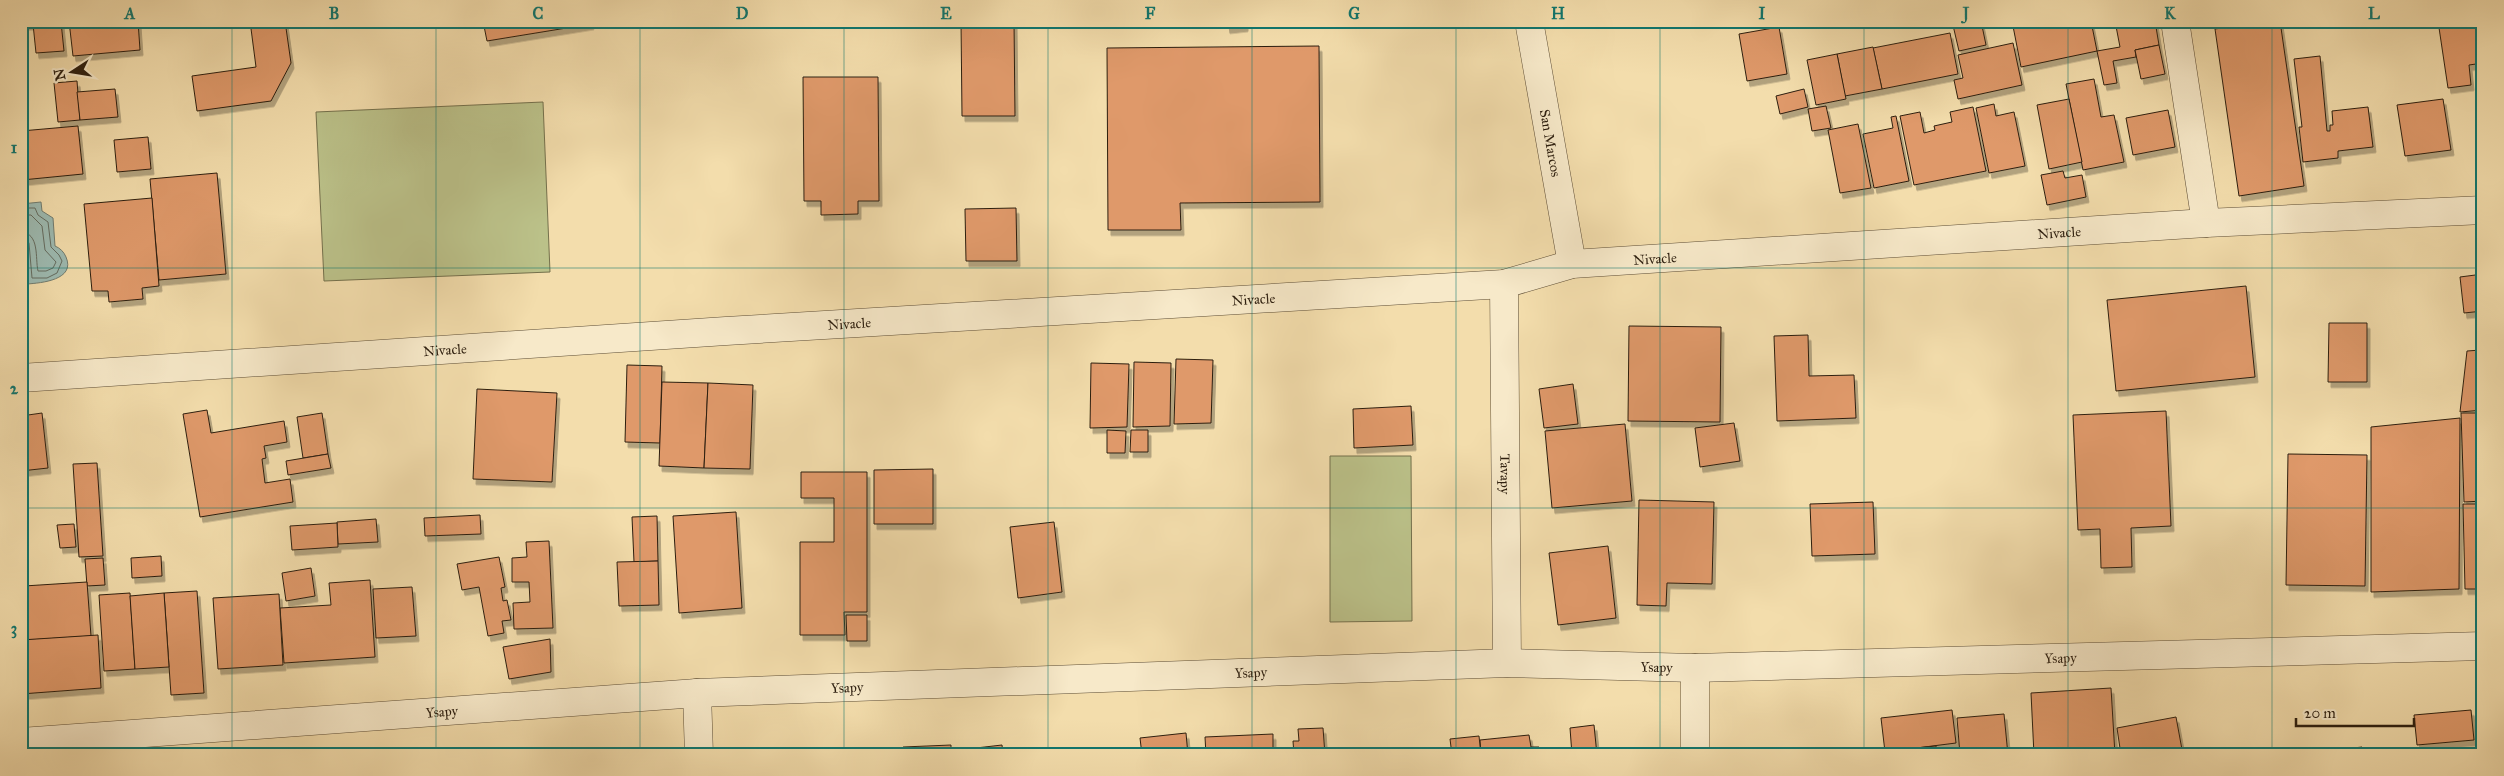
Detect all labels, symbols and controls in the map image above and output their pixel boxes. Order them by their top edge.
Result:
text: A [124,4,136,23]
text: B [329,4,339,23]
text: C [533,4,544,23]
text: D [736,4,749,23]
text: E [940,4,952,23]
text: F [1145,4,1156,23]
text: G [1348,4,1360,23]
text: H [1551,4,1565,23]
text: I [1759,4,1766,23]
text: J [1961,4,1970,24]
text: K [2164,4,2176,23]
text: L [2368,4,2380,23]
north arrow [48,48,98,98]
text: N [50,67,69,82]
street label: San Marcos [1536,108,1564,178]
text: 1 [11,138,18,157]
street label: Nivacle [2037,223,2082,243]
street label: Nivacle [1633,249,1677,269]
street label: Nivacle [1231,290,1276,309]
street label: Nivacle [827,314,872,334]
street label: Nivacle [423,340,468,360]
text: 2 [10,379,19,398]
street label: Tavapy [1496,454,1514,495]
text: 3 [11,619,17,639]
street label: Ysapy [2044,649,2077,667]
street label: Ysapy [1640,659,1673,676]
street label: Ysapy [1234,664,1268,682]
street label: Ysapy [831,679,864,697]
scale bar [2296,696,2414,728]
street label: Ysapy [425,702,459,722]
text: 20 m [2304,704,2336,722]

